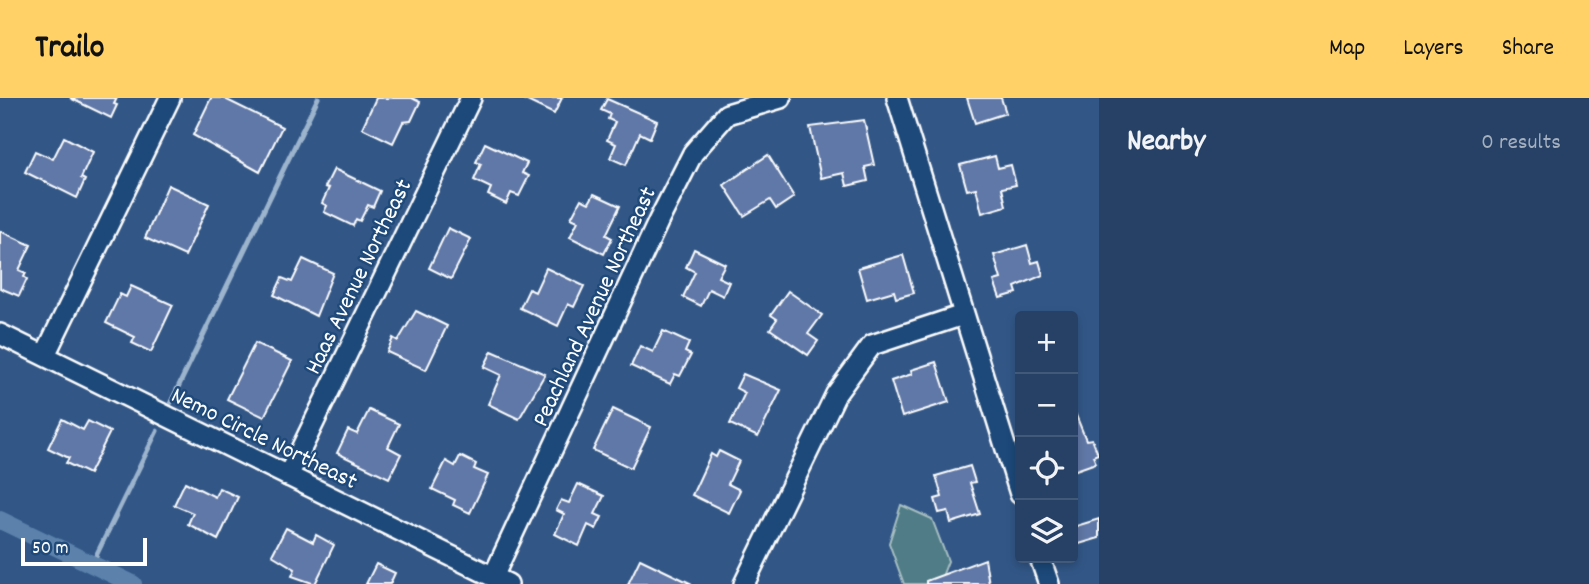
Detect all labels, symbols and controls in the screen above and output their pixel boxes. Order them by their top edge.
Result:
text: Trailo [35,26,105,73]
text: Map [1329,32,1365,66]
text: Layers [1403,32,1464,66]
text: Share [1502,32,1554,66]
text: Nearby [1127,122,1205,165]
text: 0 results [1481,127,1561,160]
street label: Haas Avenue Northeast [298,174,422,381]
street label: Peachland Avenue Northeast [525,182,666,433]
map controls [1015,311,1078,563]
button: + [1015,311,1078,374]
button: − [1015,374,1078,437]
street label: Nemo Circle Northeast [165,380,363,500]
button: locate [1015,437,1078,500]
button: layers [1015,500,1078,563]
scale bar [21,535,147,567]
text: 50 m [32,536,69,563]

